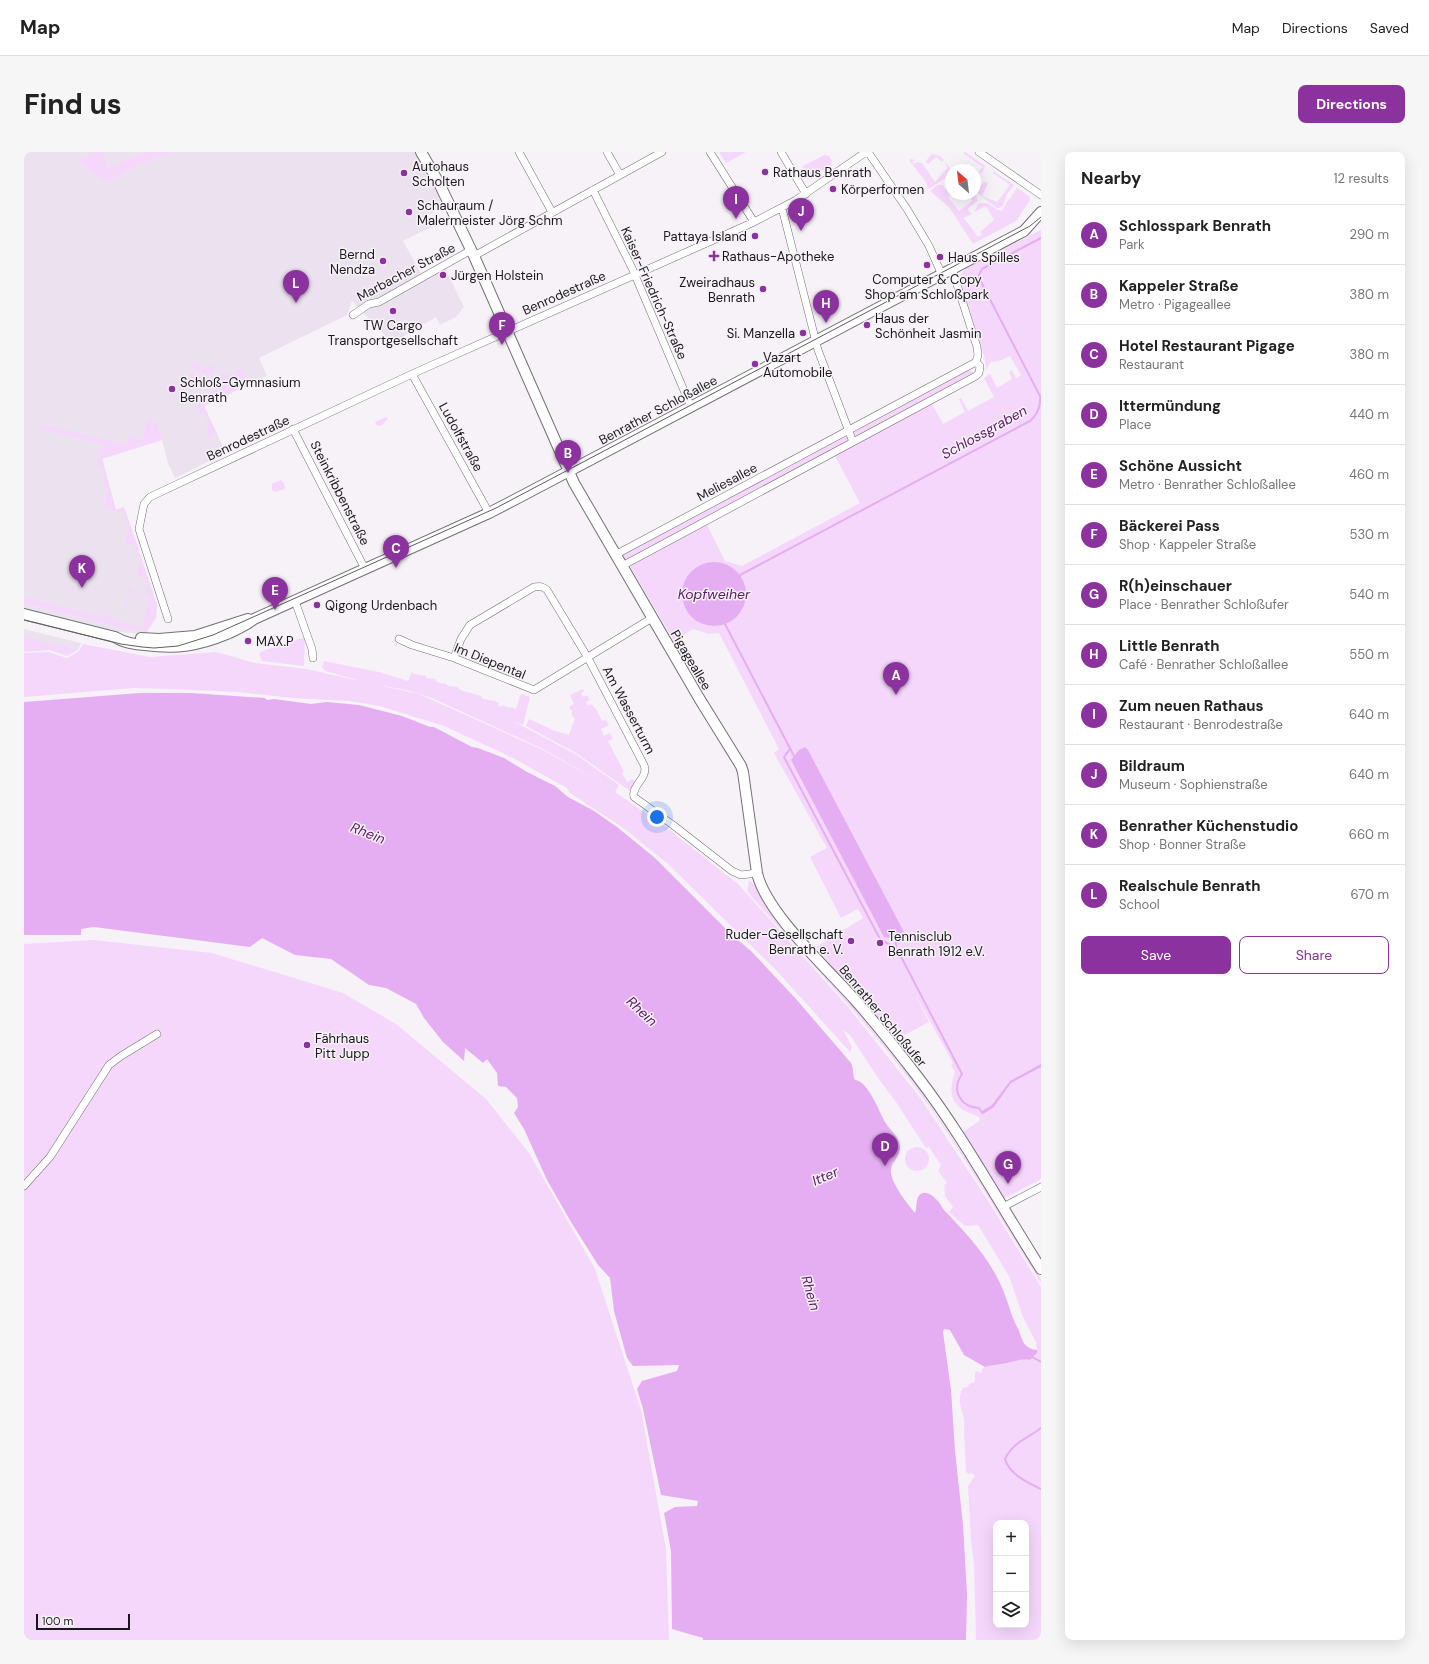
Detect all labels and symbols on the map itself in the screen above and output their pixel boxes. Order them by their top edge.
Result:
place label: Autohaus Scholten [412,158,469,190]
place label: Rathaus Benrath [773,164,871,181]
north arrow [945,164,981,200]
marker: Rathaus Benrath [760,167,770,177]
marker: Autohaus Scholten [399,168,409,178]
place label: Körperformen [841,181,924,198]
marker: Körperformen [828,184,838,194]
pin: I [723,186,749,219]
place label: Schauraum / Malermeister Jörg Schm [417,197,563,229]
pin: J [788,198,814,231]
marker: Schauraum / Malermeister Jörg Schm [404,207,414,217]
street label: Kaiser-Friedrich-Straße [617,224,691,362]
place label: Pattaya Island [663,228,747,245]
marker: Pattaya Island [750,231,760,241]
street label: Marbacher Straße [354,239,458,305]
place label: Bernd Nendza [330,246,375,278]
place label: Rathaus-Apotheke [722,248,834,265]
place label: Haus Spilles [948,249,1020,266]
marker: Rathaus-Apotheke [709,251,719,261]
marker: Haus Spilles [935,252,945,262]
marker: Bernd Nendza [378,256,388,266]
marker: Computer & Copy Shop am Schloßpark [922,260,932,270]
place label: Jürgen Holstein [451,267,544,284]
street label: Benrodestraße [520,267,608,319]
pin: L [283,270,309,303]
marker: Jürgen Holstein [438,270,448,280]
place label: Computer & Copy Shop am Schloßpark [865,271,990,303]
place label: Zweiradhaus Benrath [679,274,755,306]
marker: Zweiradhaus Benrath [758,284,768,294]
pin: H [813,290,839,323]
marker: TW Cargo Transportgesellschaft [388,306,398,316]
place label: Haus der Schönheit Jasmin [875,310,981,342]
pin: F [489,312,515,345]
place label: TW Cargo Transportgesellschaft [328,317,458,349]
marker: Haus der Schönheit Jasmin [862,320,872,330]
place label: Si. Manzella [727,325,795,342]
marker: Si. Manzella [798,328,808,338]
place label: Vazart Automobile [763,349,832,381]
marker: Vazart Automobile [750,359,760,369]
street label: Benrather Schloßallee [596,372,720,448]
place label: Schloß-Gymnasium Benrath [180,374,301,406]
marker: Schloß-Gymnasium Benrath [167,384,177,394]
street label: Ludolfstraße [435,400,487,474]
water label: Schlossgraben [938,401,1030,463]
street label: Benrodestraße [204,411,292,465]
street label: Steinkribbenstraße [306,438,374,548]
pin: B [555,440,581,473]
street label: Meliesallee [694,459,760,505]
pin: C [383,535,409,568]
pin: K [69,555,95,588]
pin: E [262,577,288,610]
water label: Kopfweiher [678,585,751,603]
place label: Qigong Urdenbach [325,597,437,614]
marker: Qigong Urdenbach [312,600,322,610]
street label: Pigageallee [667,627,715,693]
place label: MAX.P [256,633,294,650]
marker: MAX.P [243,636,253,646]
street label: Im Diepental [452,639,528,683]
pin: A [883,662,909,695]
street label: Am Wasserturm [599,663,659,757]
your location [647,807,667,827]
water label: Rhein [348,818,388,848]
place label: Ruder-Gesellschaft Benrath e. V. [725,926,843,958]
place label: Tennisclub Benrath 1912 e.V. [888,928,985,960]
marker: Ruder-Gesellschaft Benrath e. V. [846,936,856,946]
marker: Tennisclub Benrath 1912 e.V. [875,938,885,948]
street label: Benrather Schloßufer [835,961,931,1071]
water label: Rhein [623,992,661,1030]
place label: Fährhaus Pitt Jupp [315,1030,370,1062]
marker: Fährhaus Pitt Jupp [302,1040,312,1050]
pin: D [872,1133,898,1166]
pin: G [995,1151,1021,1184]
water label: Itter [809,1162,842,1190]
water label: Rhein [797,1273,825,1313]
scale bar [36,1612,130,1631]

